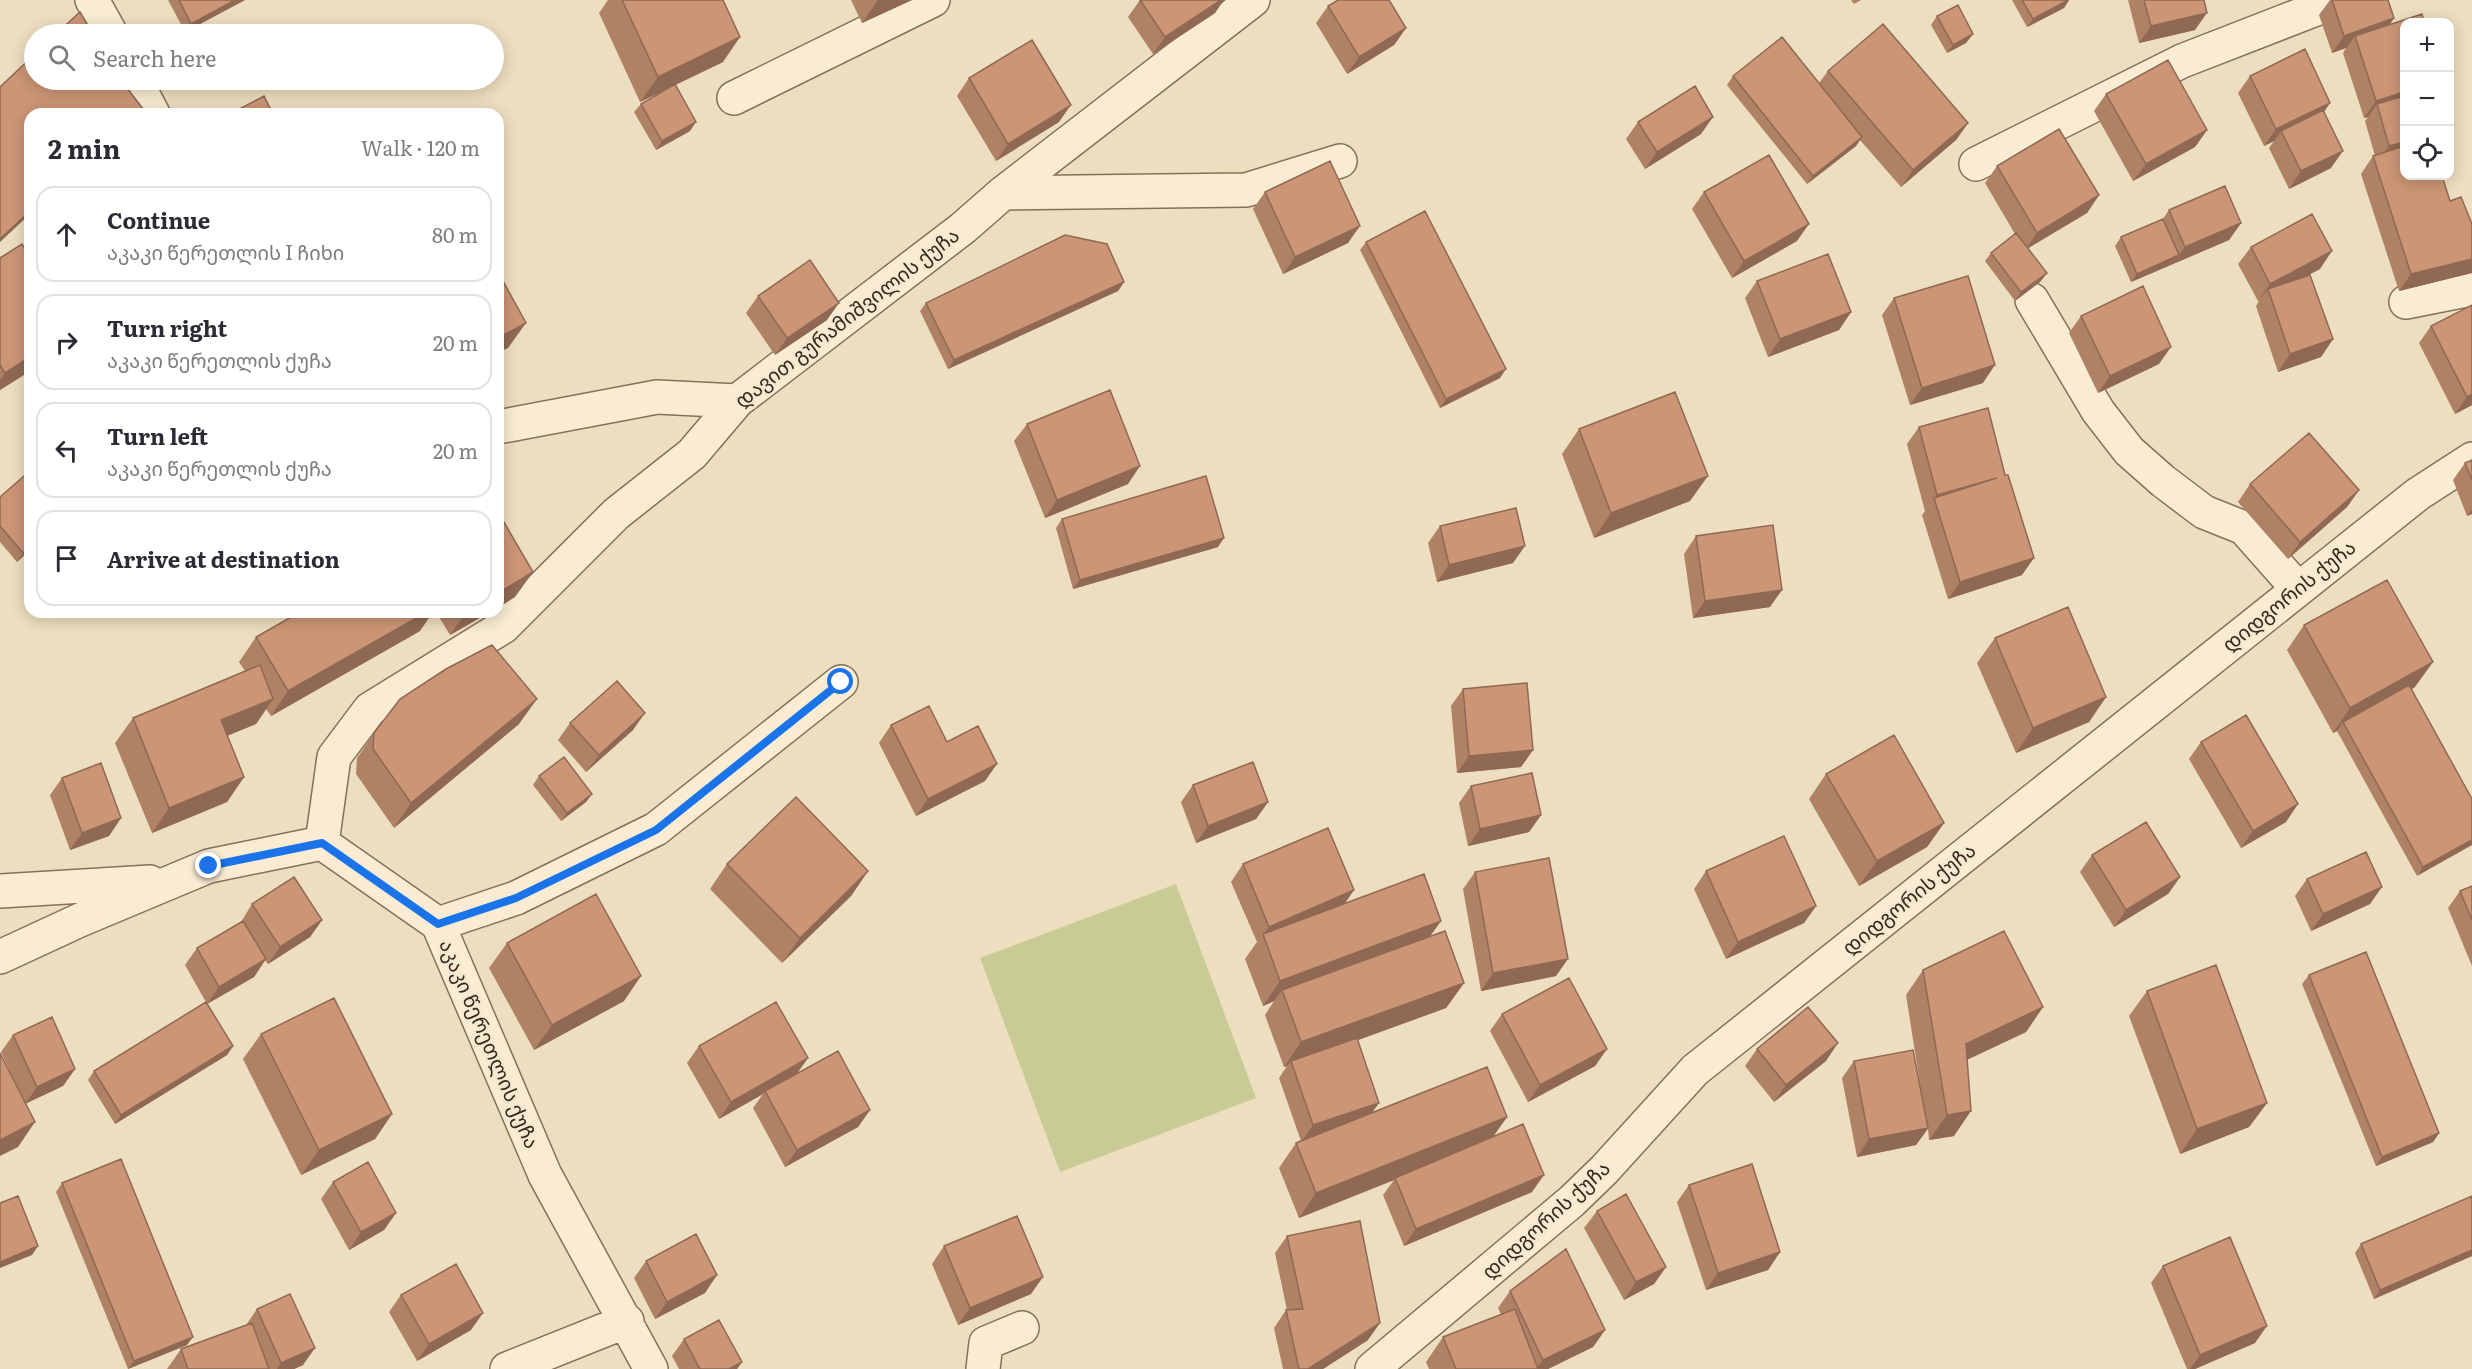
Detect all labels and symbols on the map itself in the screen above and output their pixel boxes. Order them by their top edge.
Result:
street label: დავით გურამიშვილის ქუჩა [727,219,965,414]
street label: დიდგორის ქუჩა [2214,531,2361,658]
route start [827,668,853,694]
street label: დიდგორის ქუჩა [1834,834,1981,961]
route end [195,852,221,878]
street label: აკაკი წერეთლის ქუჩა [433,934,549,1153]
street label: დიდგორის ქუჩა [1474,1152,1616,1285]

